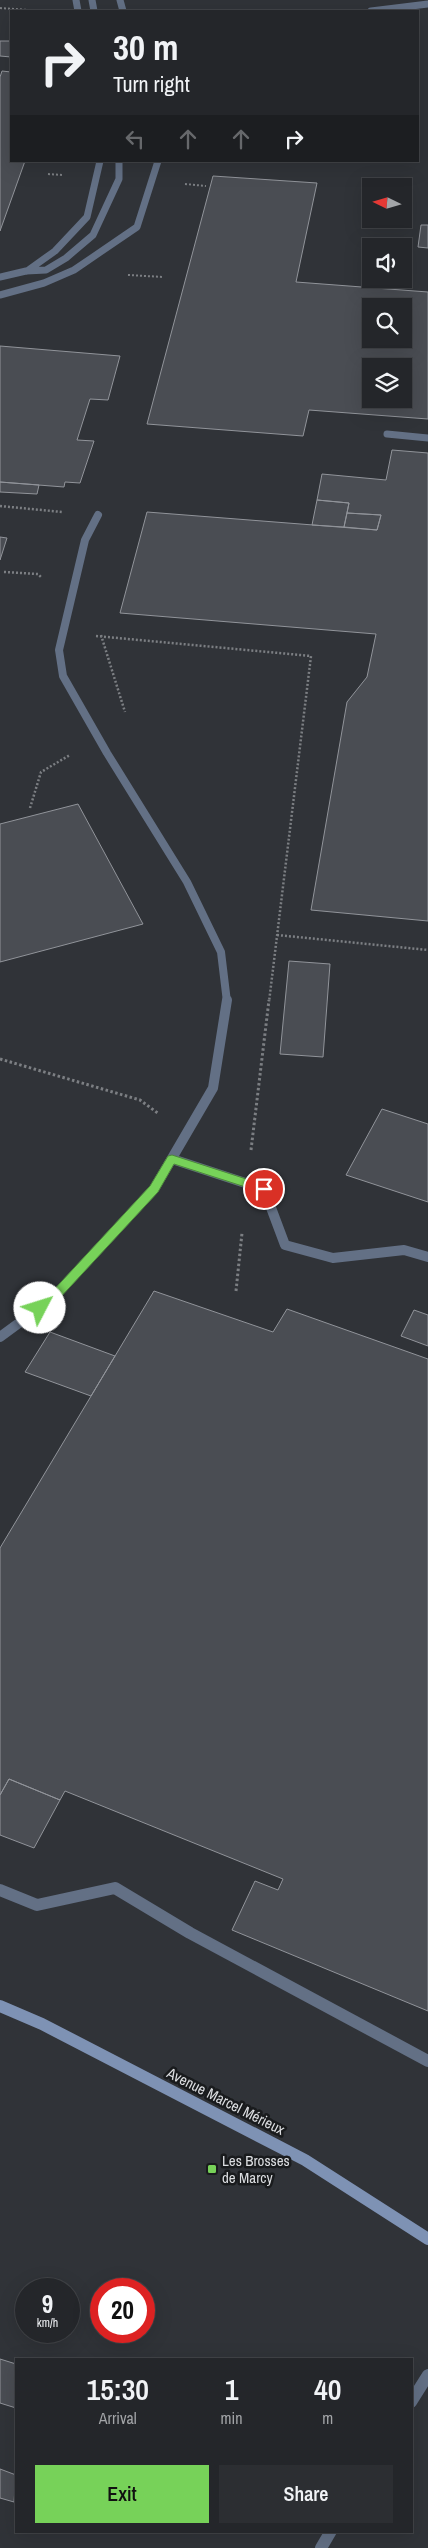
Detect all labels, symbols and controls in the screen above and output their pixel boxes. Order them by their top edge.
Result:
text: 30 m [113,24,178,71]
icon: right [30,30,95,95]
text: Turn right [113,69,190,99]
icon: left [121,125,149,153]
icon: ahead [174,125,202,153]
icon: ahead [227,125,255,153]
icon: right [280,125,308,153]
north arrow [362,178,412,228]
map controls [362,178,412,408]
button: sound [362,238,412,288]
button: search [362,298,412,348]
button: layers [362,358,412,408]
pin [243,1168,285,1210]
icon: arrive [250,1175,278,1203]
position arrow [13,1281,65,1333]
street label: Avenue Marcel Mérieux [163,2062,289,2140]
place label: Les Brosses de Marcy [222,2150,290,2188]
marker: Les Brosses de Marcy [206,2163,218,2175]
speed limit sign: 20 [90,2278,155,2343]
text: 9 [42,2287,53,2321]
text: km/h [37,2315,58,2331]
text: 15:30 [87,2369,149,2409]
text: 1 [225,2369,238,2409]
text: 40 [314,2369,341,2409]
text: Arrival [99,2407,137,2429]
text: min [221,2407,242,2429]
text: m [322,2407,333,2429]
button: Exit [35,2465,209,2523]
button: Share [219,2465,393,2523]

